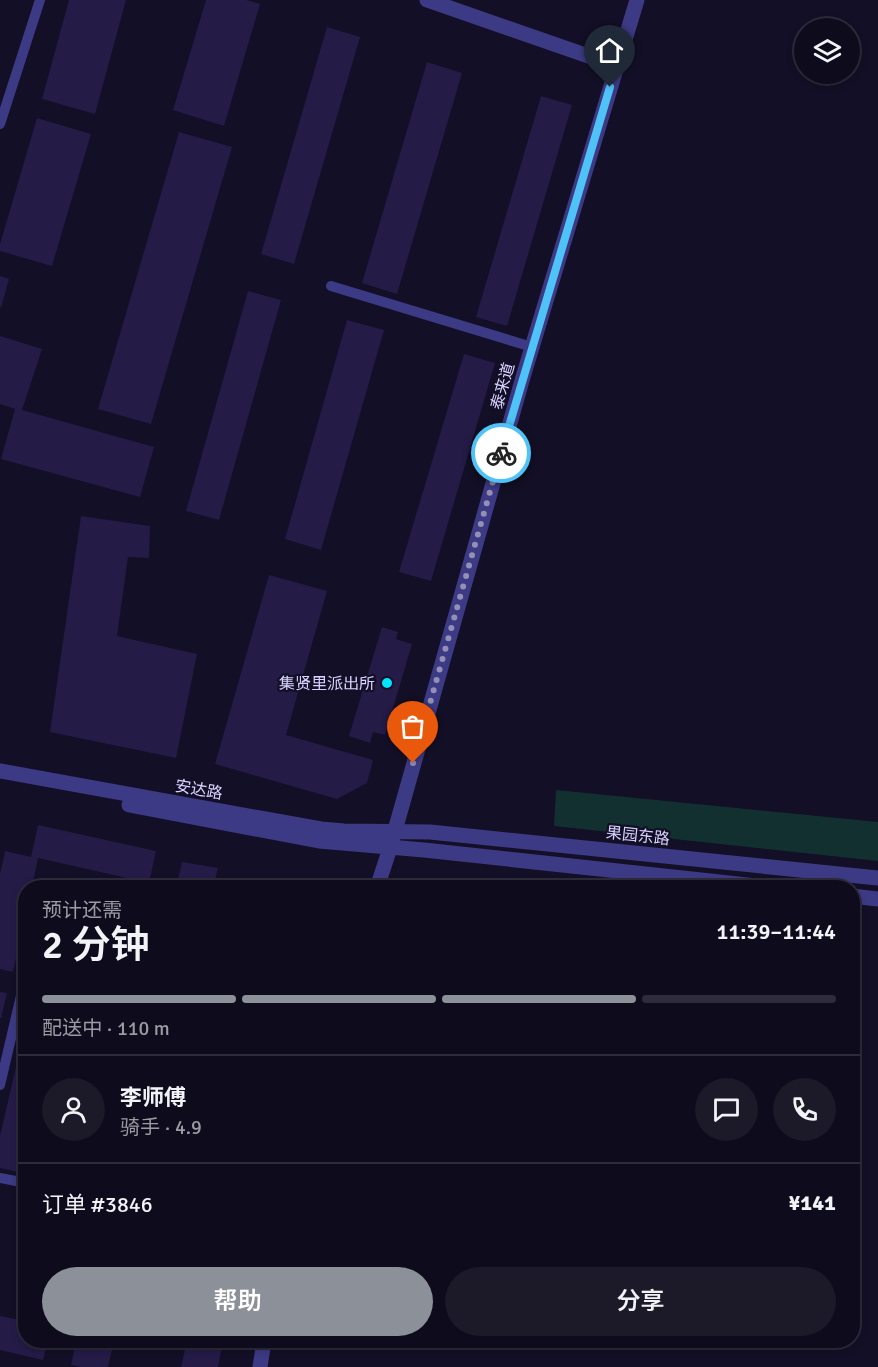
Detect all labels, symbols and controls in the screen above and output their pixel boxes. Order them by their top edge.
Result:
map controls [794,18,860,84]
button: layers [794,18,860,84]
pin [584,25,635,87]
icon: home [593,34,626,67]
street label: 泰来道 [487,360,519,412]
courier [471,423,531,483]
icon: bike [485,437,518,470]
place label: 集贤里派出所 [279,674,375,694]
marker: 集贤里派出所 [380,676,394,690]
pin [387,701,438,763]
icon: bag [396,710,429,743]
street label: 安达路 [173,776,224,804]
street label: 果园东路 [605,823,671,849]
text: 预计还需 [42,898,122,923]
text: 11:39–11:44 [717,918,836,945]
text: 2 分钟 [42,921,150,969]
text: 配送中 · 110 m [42,1016,170,1041]
button: person [42,1078,105,1141]
button: chat [695,1078,758,1141]
button: phone [773,1078,836,1141]
text: 李师傅 [120,1084,186,1111]
text: 骑手 · 4.9 [120,1115,202,1140]
text: ¥141 [788,1189,836,1216]
text: 订单 #3846 [42,1191,153,1218]
button: 帮助 [42,1267,433,1336]
button: 分享 [445,1267,836,1336]

